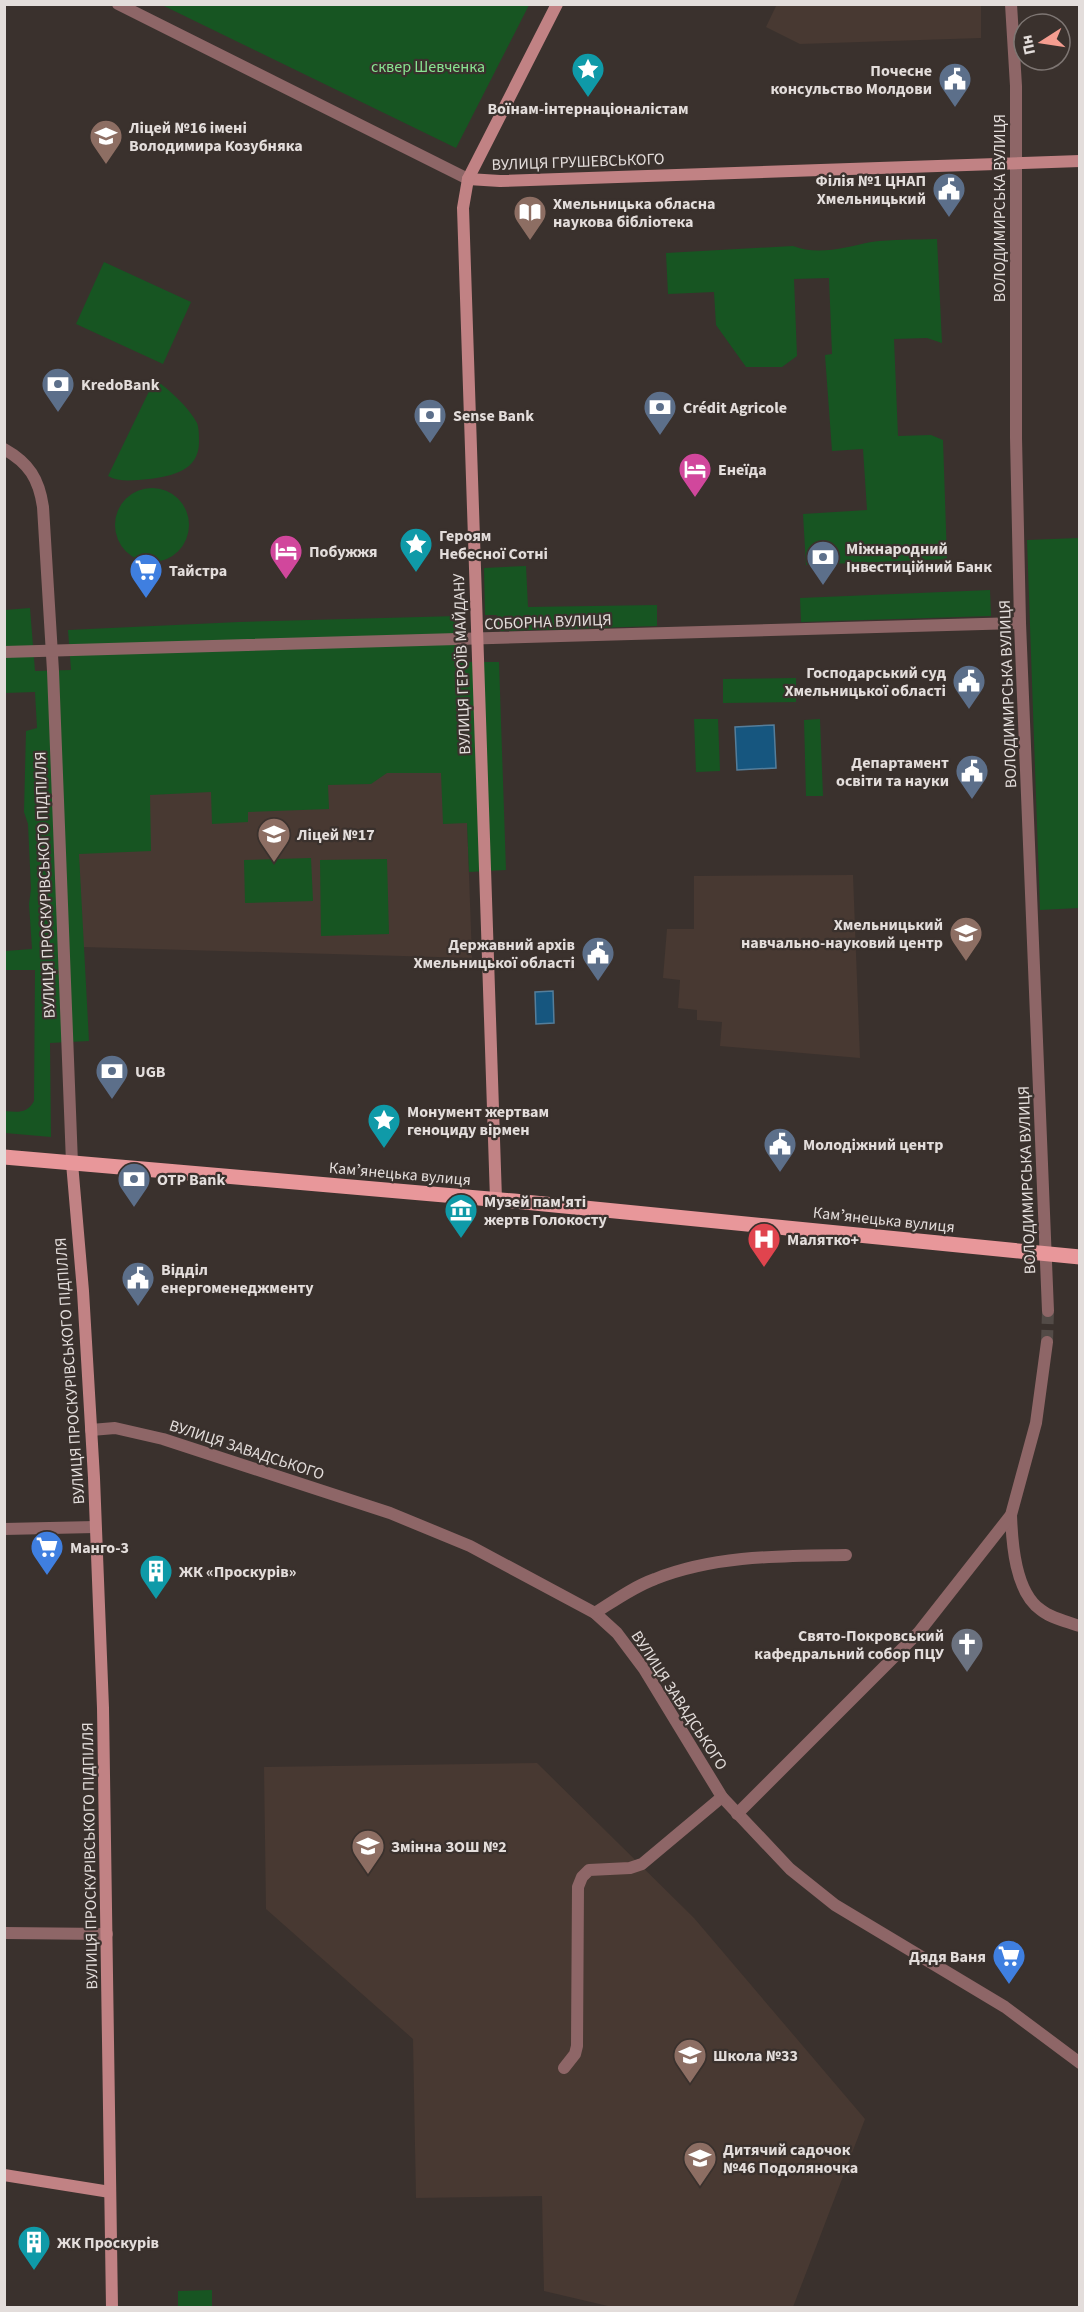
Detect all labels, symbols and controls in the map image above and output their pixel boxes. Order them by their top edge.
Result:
north arrow [1012,12,1072,72]
text: Пн [1015,33,1041,57]
place icon: Воїнам-інтернаціоналістам [570,51,606,98]
park label: сквер Шевченка [371,56,485,78]
place label: Почесне консульство Молдови [771,60,932,100]
public building icon: Почесне консульство Молдови [937,61,973,108]
place label: Воїнам-інтернаціоналістам [487,98,689,120]
street label: ВОЛОДИМИРСЬКА ВУЛИЦЯ [989,114,1011,302]
place label: Ліцей №16 імені Володимира Козубняка [128,117,303,157]
school or university icon: Ліцей №16 імені Володимира Козубняка [88,118,124,165]
street label: ВУЛИЦЯ ГРУШЕВСЬКОГО [491,148,665,176]
place label: Філія №1 ЦНАП Хмельницький [816,170,926,210]
public building icon: Філія №1 ЦНАП Хмельницький [931,171,967,218]
place label: Хмельницька обласна наукова бібліотека [553,193,716,233]
library icon: Хмельницька обласна наукова бібліотека [512,194,548,241]
bank icon: KredoBank [40,366,76,413]
place label: KredoBank [81,374,160,396]
bank icon: Crédit Agricole [642,389,678,436]
bank icon: Sense Bank [412,397,448,444]
place label: Crédit Agricole [683,397,787,419]
place label: Sense Bank [453,405,534,427]
hotel icon: Енеїда [677,451,713,498]
place label: Енеїда [718,459,767,481]
place label: Героям Небесної Сотні [439,525,548,565]
place icon: Героям Небесної Сотні [398,526,434,573]
hotel icon: Побужжя [268,533,304,580]
place label: Міжнародний Інвестиційний Банк [846,538,992,578]
bank icon: Міжнародний Інвестиційний Банк [805,539,841,586]
place label: Побужжя [309,541,378,563]
supermarket icon: Тайстра [128,552,164,599]
place label: Тайстра [169,560,227,582]
street label: ВУЛИЦЯ ГЕРОЇВ МАЙДАНУ [448,572,476,755]
street label: ВОЛОДИМИРСЬКА ВУЛИЦЯ [994,599,1022,788]
street label: СОБОРНА ВУЛИЦЯ [484,609,612,635]
place label: Господарський суд Хмельницької області [784,662,947,702]
public building icon: Господарський суд Хмельницької області [951,663,987,710]
street label: ВУЛИЦЯ ПРОСКУРІВСЬКОГО ПІДПІЛЛЯ [29,751,61,1019]
place label: Департамент освіти та науки [836,752,949,792]
public building icon: Департамент освіти та науки [954,753,990,800]
school or university icon: Ліцей №17 [256,816,292,863]
place label: Ліцей №17 [296,824,375,846]
place label: Хмельницький навчально-науковий центр [741,914,943,954]
school or university icon: Хмельницький навчально-науковий центр [948,915,984,962]
place label: Державний архів Хмельницької області [413,934,575,974]
public building icon: Державний архів Хмельницької області [580,935,616,982]
bank icon: UGB [94,1053,130,1100]
place label: UGB [135,1061,166,1083]
street label: ВОЛОДИМИРСЬКА ВУЛИЦЯ [1013,1085,1041,1274]
place label: Монумент жертвам геноциду вірмен [407,1101,549,1141]
place icon: Монумент жертвам геноциду вірмен [366,1102,402,1149]
public building icon: Молодіжний центр [762,1126,798,1173]
place label: Молодіжний центр [803,1134,943,1156]
street label: Камʼянецька вулиця [328,1157,472,1191]
bank icon: OTP Bank [116,1161,152,1208]
place label: OTP Bank [157,1169,225,1191]
place label: Музей пам'яті жертв Голокосту [484,1191,608,1231]
museum icon: Музей пам'яті жертв Голокосту [443,1192,479,1239]
street label: Камʼянецька вулиця [812,1202,956,1238]
hospital icon: Малятко+ [746,1221,782,1268]
place label: Малятко+ [787,1229,859,1251]
street label: ВУЛИЦЯ ПРОСКУРІВСЬКОГО ПІДПІЛЛЯ [50,1237,90,1505]
place label: Відділ енергоменеджменту [161,1259,314,1299]
public building icon: Відділ енергоменеджменту [120,1260,156,1307]
street label: ВУЛИЦЯ ЗАВАДСЬКОГО [166,1414,327,1485]
supermarket icon: Манго-3 [29,1529,65,1576]
place label: Манго-3 [70,1537,129,1559]
building icon: ЖК «Проскурів» [138,1553,174,1600]
place label: ЖК «Проскурів» [179,1561,296,1583]
place label: Свято-Покровський кафедральний собор ПЦУ [754,1625,944,1665]
church icon: Свято-Покровський кафедральний собор ПЦУ [949,1626,985,1673]
street label: ВУЛИЦЯ ЗАВАДСЬКОГО [626,1627,732,1774]
street label: ВУЛИЦЯ ПРОСКУРІВСЬКОГО ПІДПІЛЛЯ [77,1722,103,1990]
school or university icon: Змінна ЗОШ №2 [350,1828,386,1875]
place label: Змінна ЗОШ №2 [391,1836,507,1858]
supermarket icon: Дядя Ваня [991,1938,1027,1985]
place label: Дядя Ваня [909,1946,986,1968]
school or university icon: Школа №33 [672,2037,708,2084]
place label: Школа №33 [713,2045,798,2067]
place label: Дитячий садочок №46 Подоляночка [723,2139,858,2179]
school or university icon: Дитячий садочок №46 Подоляночка [682,2140,718,2187]
building icon: ЖК Проскурів [16,2224,52,2271]
place label: ЖК Проскурів [57,2232,159,2254]

